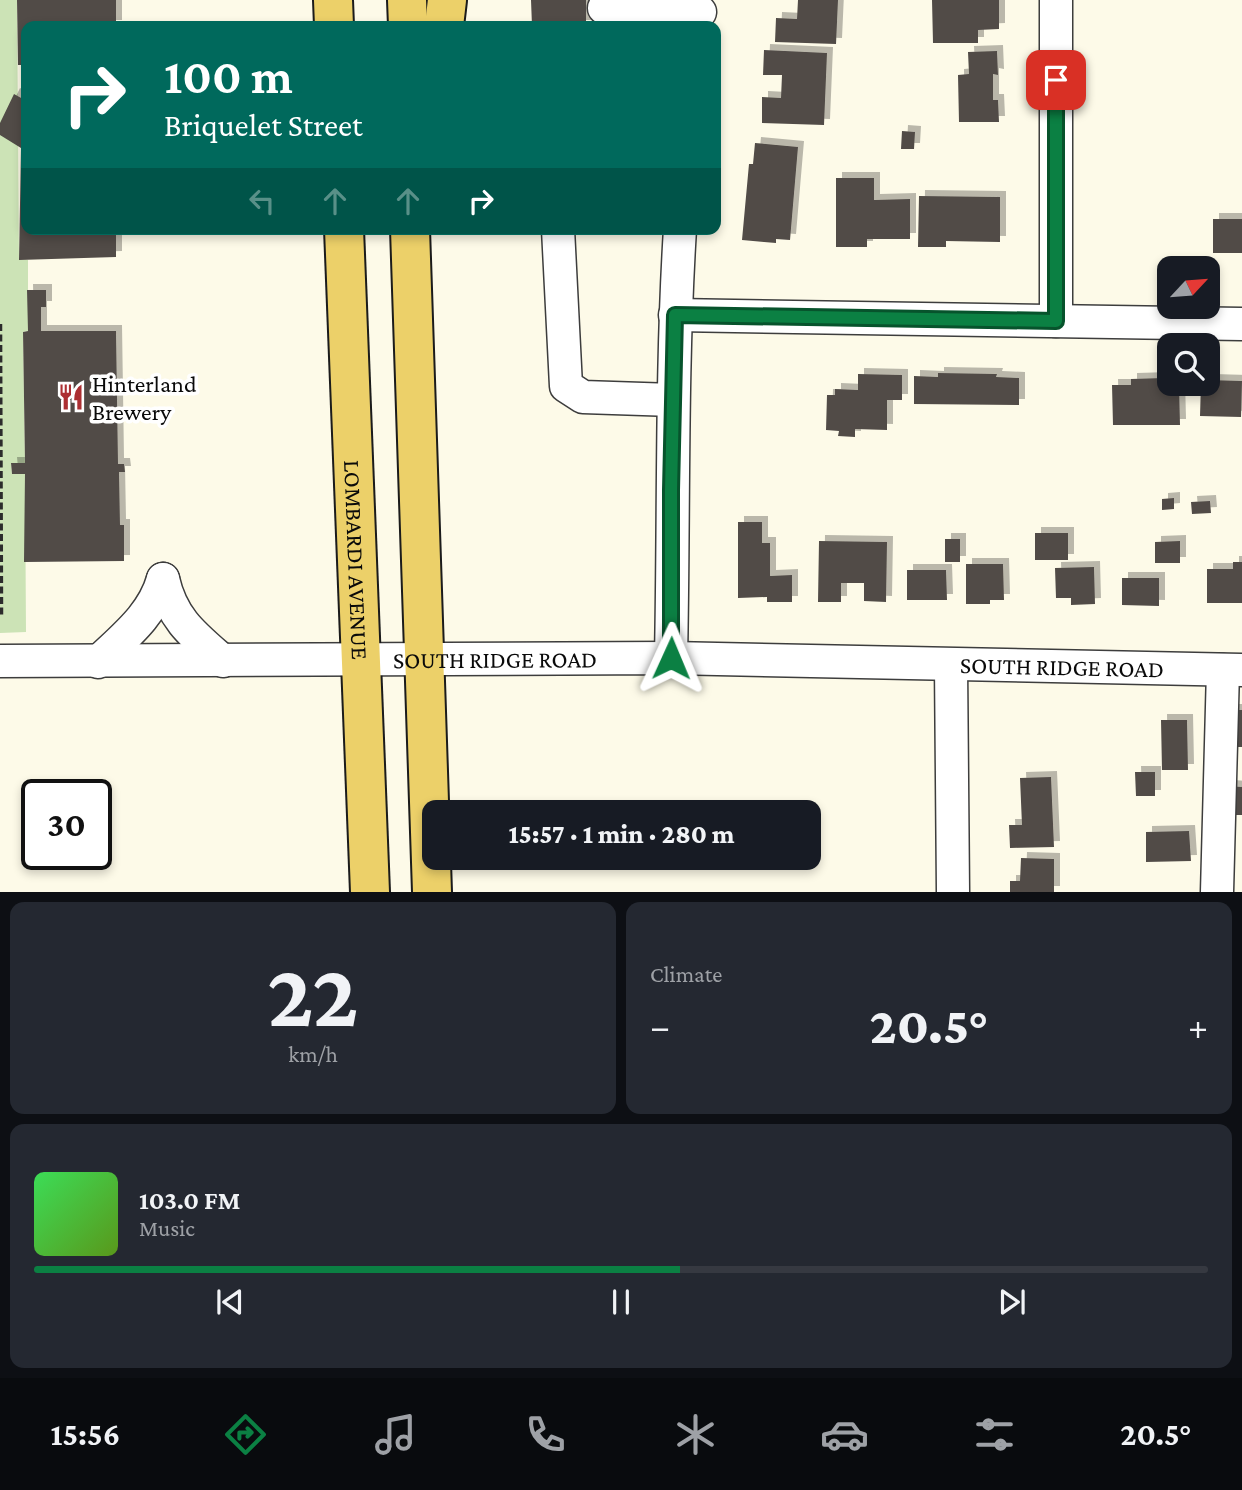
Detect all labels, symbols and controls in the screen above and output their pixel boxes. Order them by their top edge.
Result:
icon: right [49,49,140,140]
text: 100 m [164,49,293,104]
pin [1026,50,1086,110]
icon: arrive [1037,61,1075,99]
text: Briquelet Street [164,107,363,143]
icon: left [243,182,281,220]
icon: ahead [316,182,354,220]
icon: ahead [389,182,427,220]
icon: right [462,182,500,220]
north arrow [1157,256,1220,318]
map controls [1157,256,1220,396]
button: search [1157,333,1220,396]
place label: Hinterland Brewery [92,370,197,425]
restaurant icon: Hinterland Brewery [56,382,86,412]
street label: LOMBARDI AVENUE [340,459,374,660]
position arrow [634,621,708,695]
street label: SOUTH RIDGE ROAD [393,645,597,673]
street label: SOUTH RIDGE ROAD [960,651,1164,682]
speed limit sign: 30 [21,779,112,870]
text: 15:57 · 1 min · 280 m [509,820,734,849]
text: 22 [267,944,359,1046]
text: Climate [650,961,722,987]
text: 20.5° [869,996,989,1054]
text: − [650,1005,670,1047]
text: + [1188,1005,1208,1047]
text: km/h [288,1041,338,1067]
text: 103.0 FM [139,1186,240,1215]
text: Music [139,1215,195,1241]
icon: previous [211,1283,249,1321]
icon: pause [602,1283,640,1321]
icon: next [993,1283,1031,1321]
icon: directions [221,1410,270,1459]
icon: music [371,1410,420,1459]
icon: phone [521,1410,570,1459]
icon: climate [671,1410,720,1459]
icon: car [820,1410,869,1459]
icon: filters [970,1410,1019,1459]
text: 15:56 [50,1416,120,1452]
text: 20.5° [1120,1416,1191,1452]

